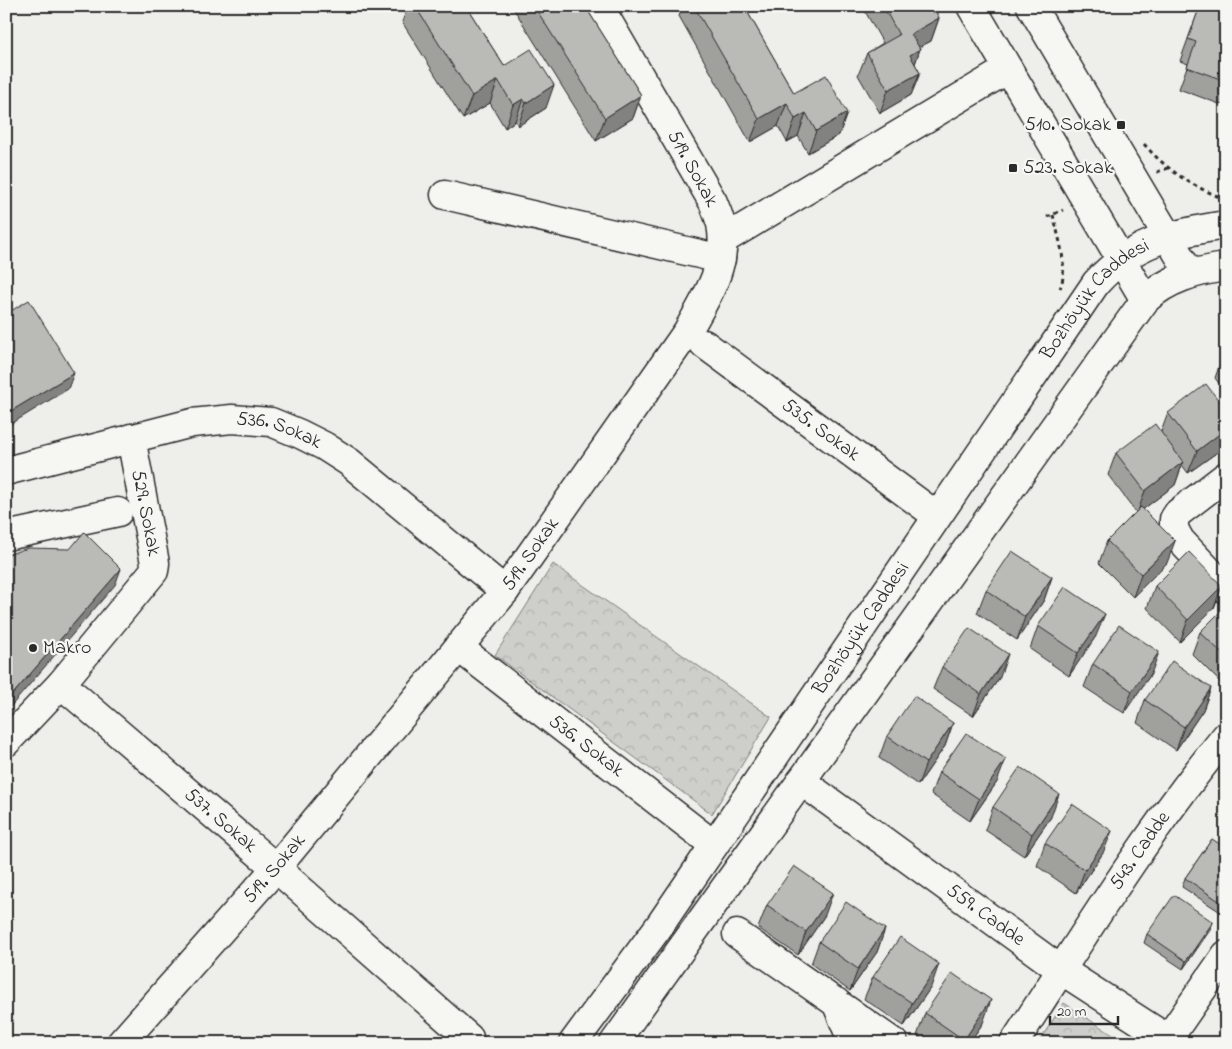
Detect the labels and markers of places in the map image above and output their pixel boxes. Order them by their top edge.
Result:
place label: 510. Sokak [1025,111,1111,140]
marker: 510. Sokak [1115,119,1127,131]
place label: 523. Sokak [1023,154,1113,183]
marker: 523. Sokak [1007,162,1019,174]
place label: Makro [43,634,91,663]
marker: Makro [27,642,39,654]

